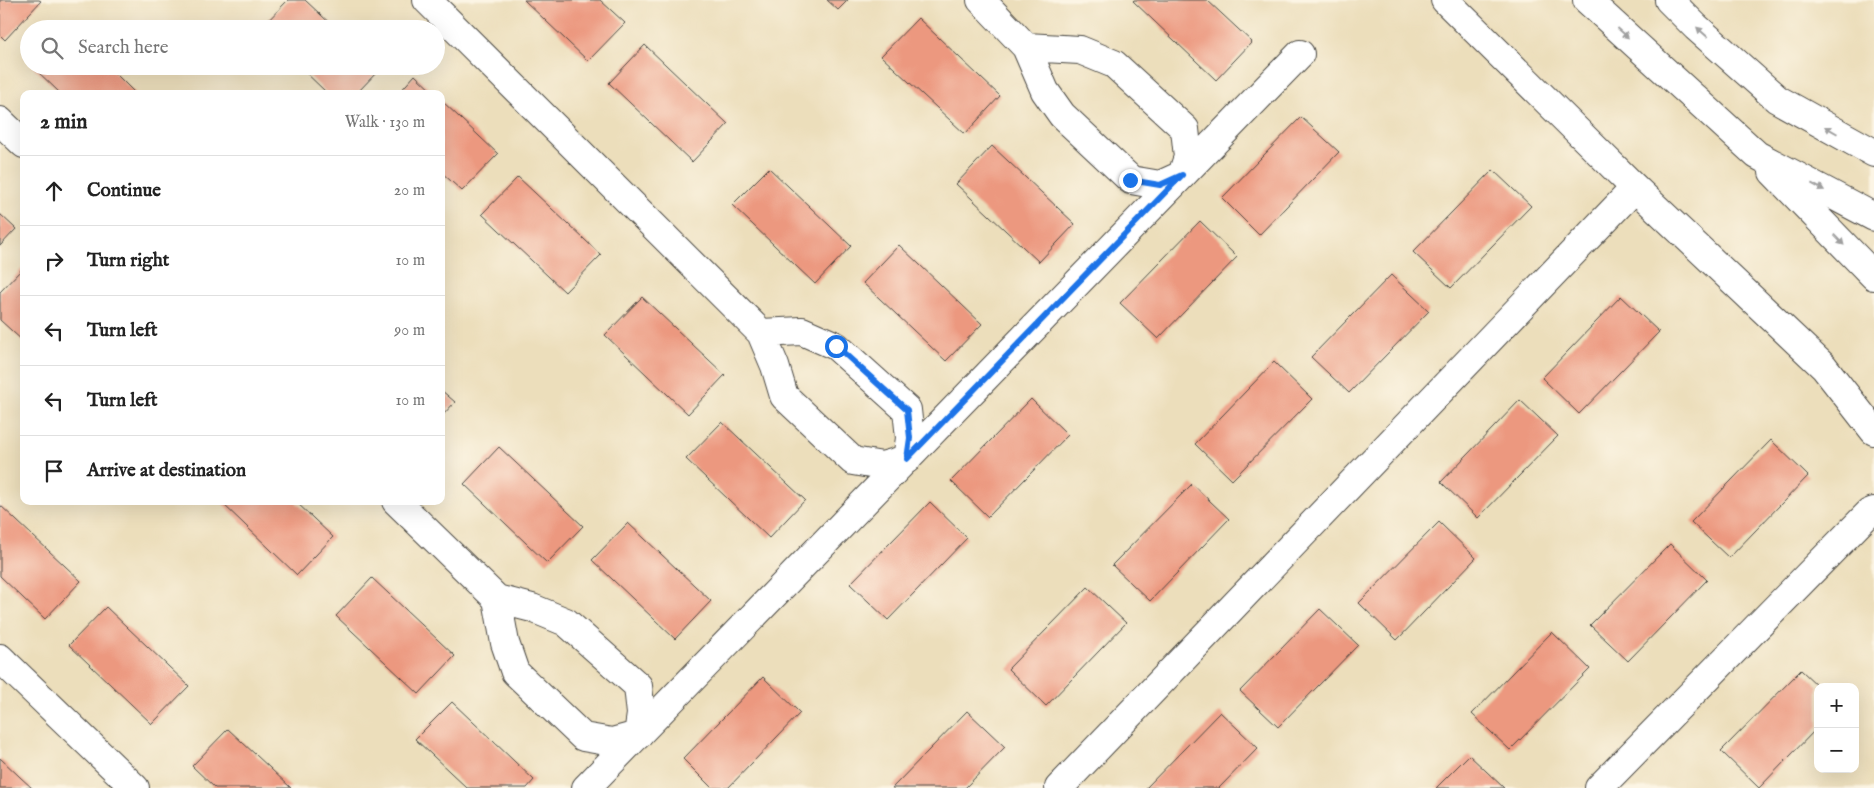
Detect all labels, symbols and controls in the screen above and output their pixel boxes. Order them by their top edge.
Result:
search box [20,20,445,75]
one-way arrow [1616,27,1628,39]
one-way arrow [1696,27,1708,38]
icon: search [38,34,66,62]
text: Search here [78,36,169,60]
text: 2 min [40,109,87,136]
text: Walk · 130 m [345,113,425,133]
one-way arrow [1825,125,1838,134]
route end [1119,169,1142,192]
icon: ahead [40,177,68,205]
text: Continue [87,179,161,203]
text: 20 m [394,181,425,201]
one-way arrow [1810,183,1825,191]
one-way arrow [1833,234,1845,246]
icon: right [40,247,68,275]
text: Turn right [87,249,169,273]
text: 10 m [395,251,425,271]
icon: left [40,317,68,345]
text: Turn left [87,319,158,343]
text: 90 m [394,321,425,341]
route start [825,335,848,358]
icon: left [40,387,68,415]
text: Turn left [87,389,158,413]
text: 10 m [395,391,425,411]
icon: arrive [40,457,68,485]
text: Arrive at destination [87,459,246,483]
map controls [1814,683,1859,773]
button: + [1814,683,1859,728]
button: − [1814,728,1859,773]

